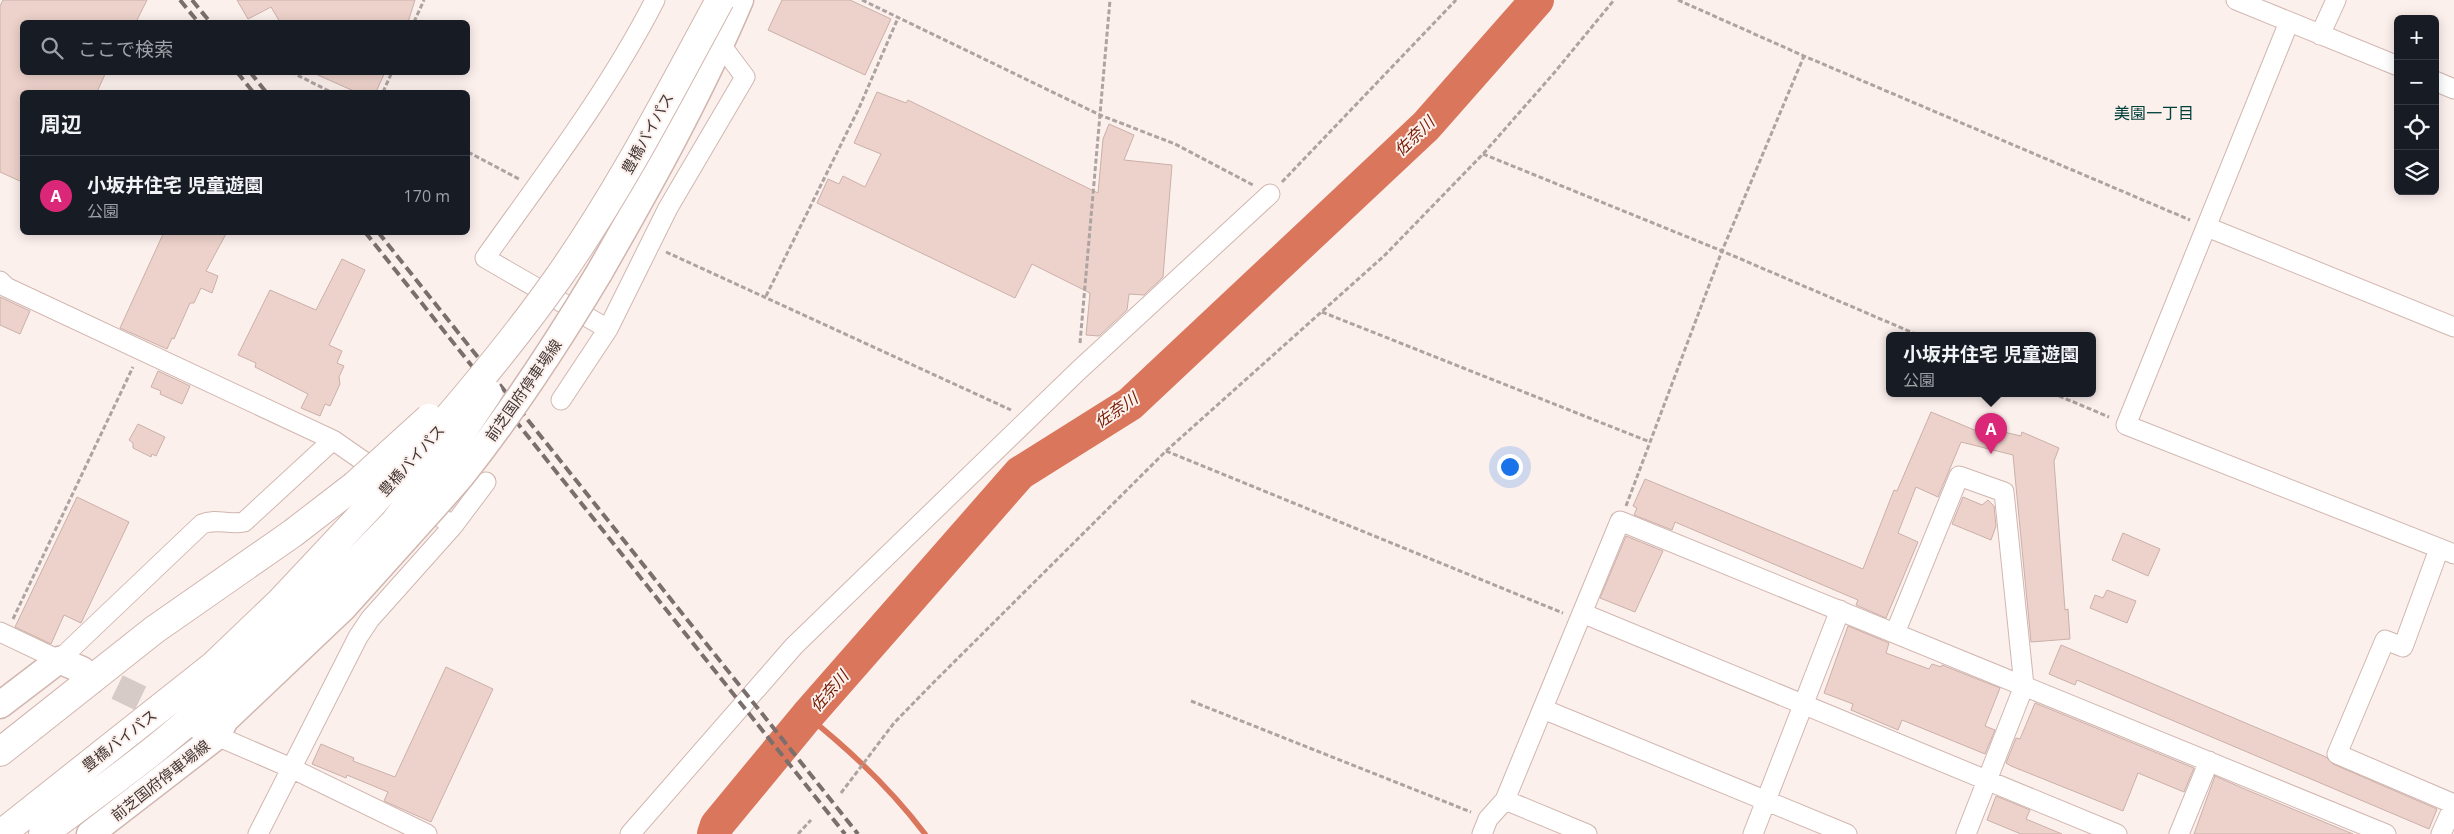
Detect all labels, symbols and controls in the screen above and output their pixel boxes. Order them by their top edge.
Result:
map controls [2394,15,2439,195]
button: + [2394,15,2439,60]
search box [20,20,470,75]
icon: search [38,34,66,62]
text: ここで検索 [78,36,173,62]
button: − [2394,60,2439,105]
street label: 豊橋バイパス [617,89,677,177]
district label: 美園一丁目 [2114,102,2194,124]
button: locate [2394,105,2439,150]
text: 周辺 [40,110,82,138]
water label: 佐奈川 [1389,110,1440,161]
button: layers [2394,150,2439,195]
text: 小坂井住宅 児童遊園 [87,172,263,198]
text: A [50,185,62,207]
text: 170 m [404,185,450,207]
text: 公園 [87,200,119,222]
popup [1886,332,2096,397]
street label: 前芝国府停車場線 [480,335,566,445]
text: 小坂井住宅 児童遊園 [1903,341,2079,367]
text: 公園 [1903,369,1935,391]
water label: 佐奈川 [1090,386,1144,433]
pin: A [1975,413,2007,454]
street label: 豊橋バイパス [374,420,448,500]
your location [1497,454,1523,480]
water label: 佐奈川 [805,664,854,716]
street label: 豊橋バイパス [77,705,161,775]
street label: 前芝国府停車場線 [107,735,213,825]

